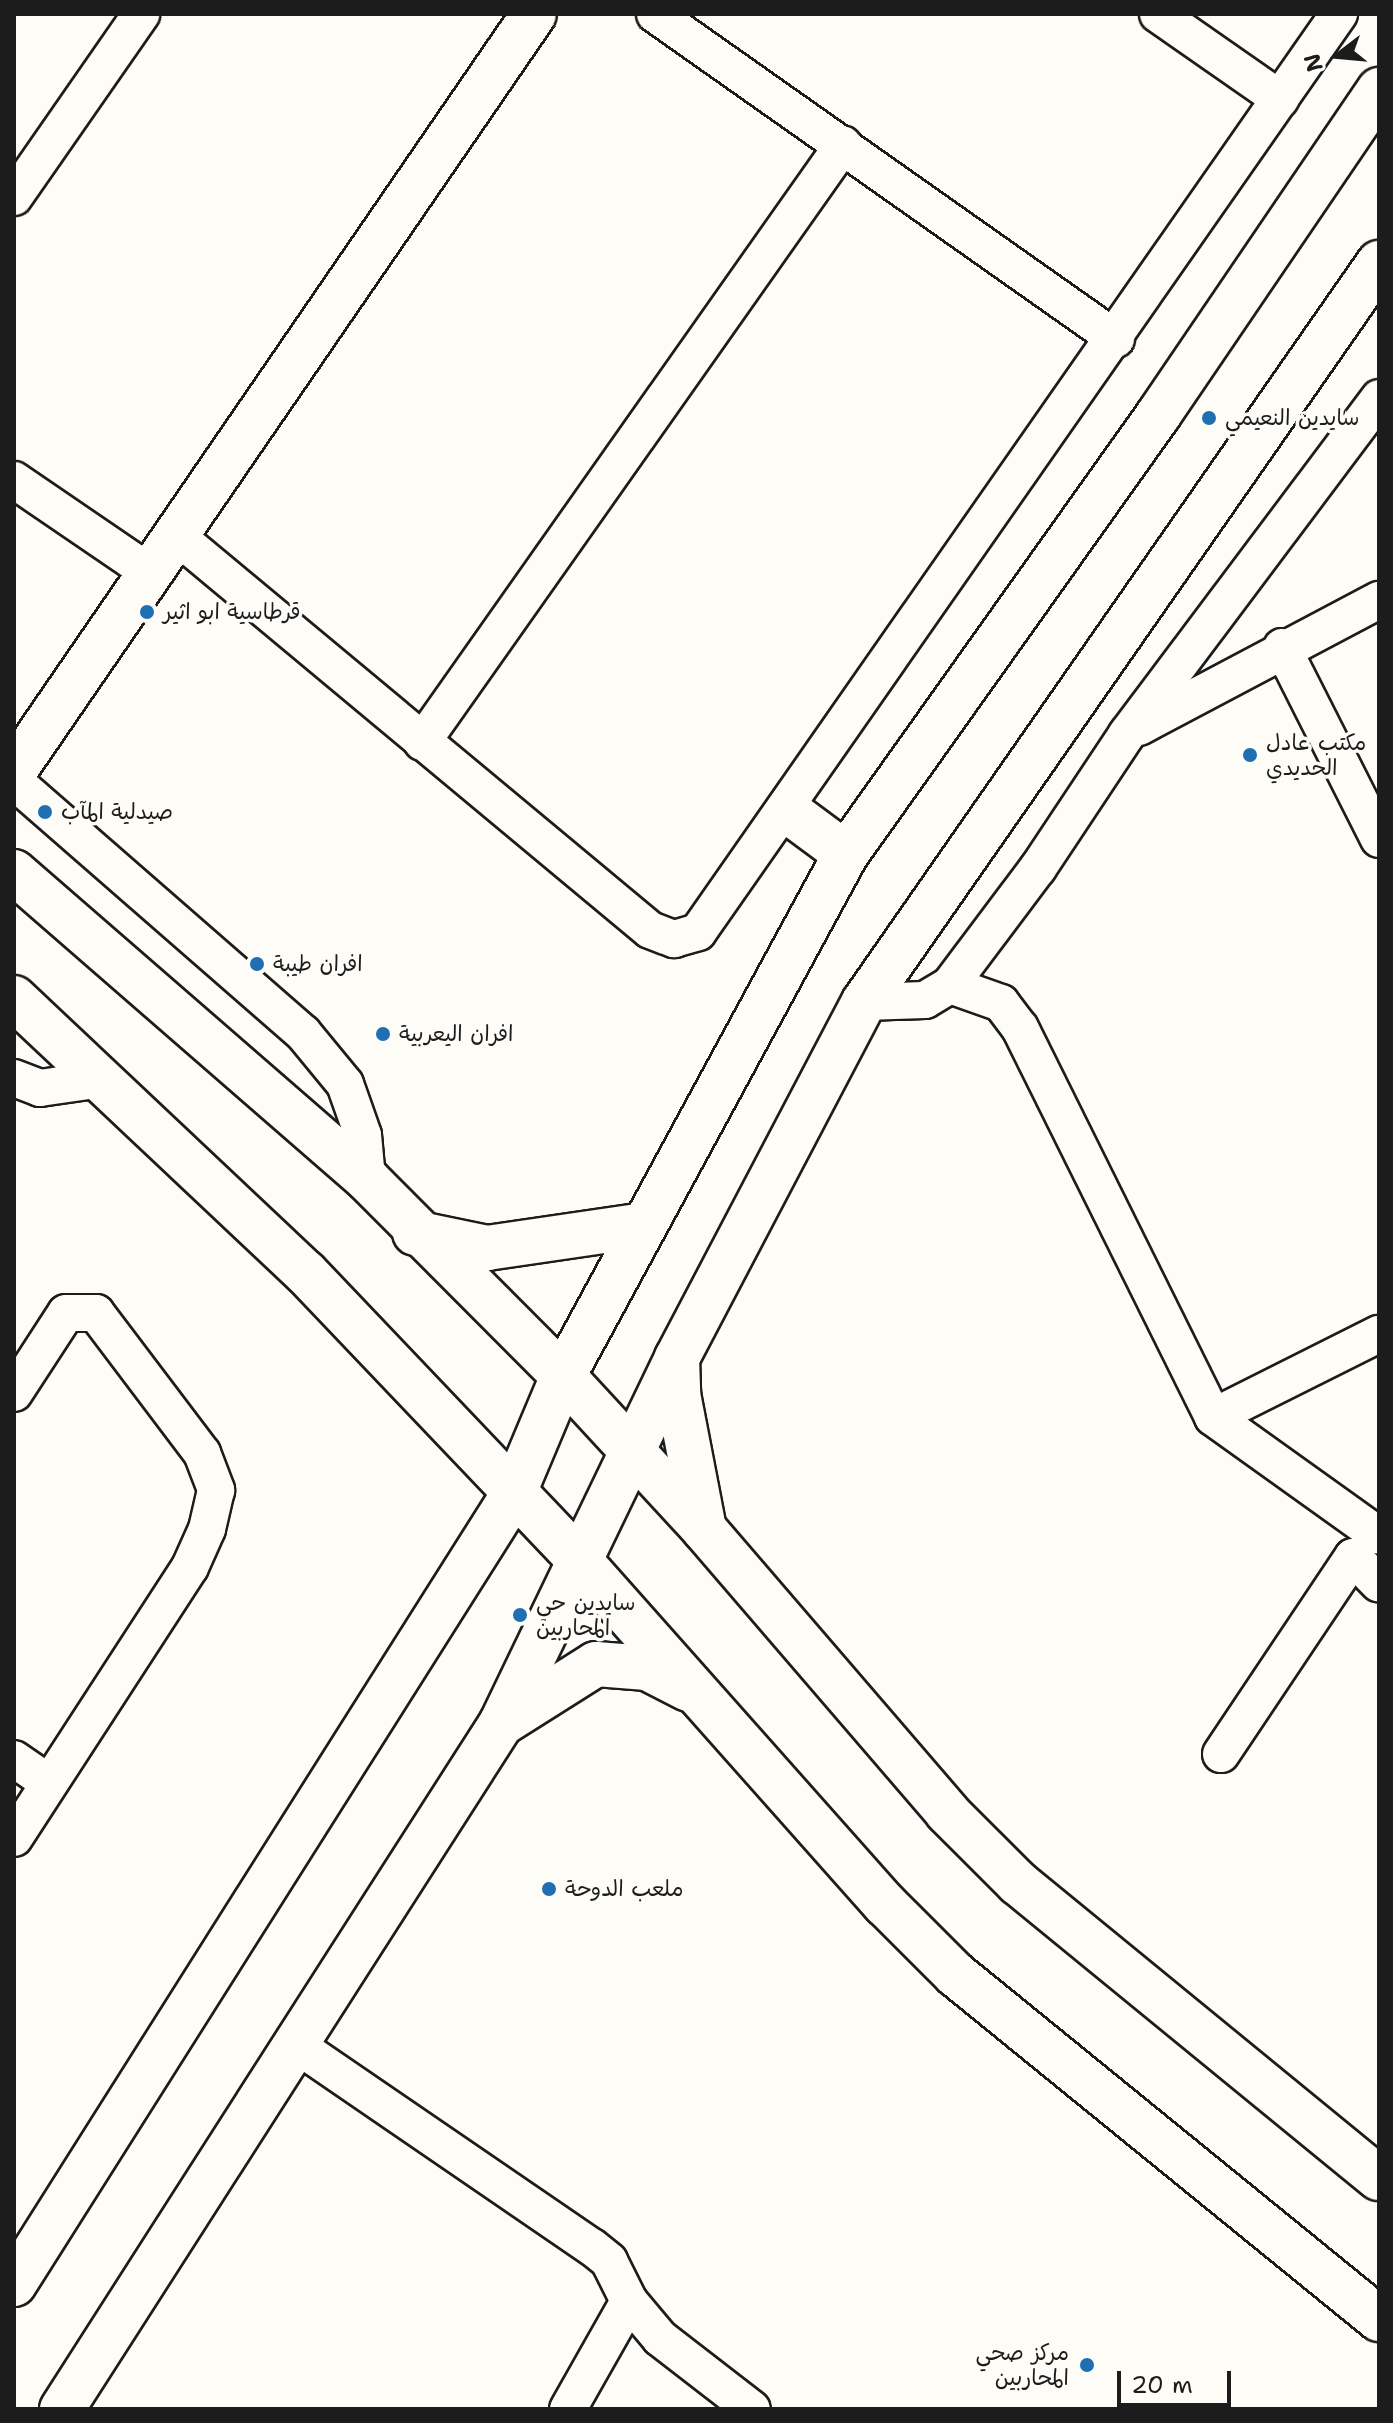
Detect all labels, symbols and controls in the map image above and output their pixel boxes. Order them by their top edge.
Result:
north arrow [1297,16,1377,96]
text: N [1297,50,1330,75]
place label: سايدين النعيمي [1225,405,1359,431]
marker: سايدين النعيمي [1200,409,1218,427]
place label: قرطاسية ابو اثير [163,599,301,625]
marker: قرطاسية ابو اثير [138,603,156,621]
place label: مكتب عادل الحديدي [1266,729,1366,780]
marker: مكتب عادل الحديدي [1241,746,1259,764]
place label: صيدلية المآب [61,799,173,825]
marker: صيدلية المآب [36,803,54,821]
place label: افران طيبة [273,951,363,977]
marker: افران طيبة [248,955,266,973]
place label: افران اليعربية [399,1021,513,1047]
marker: افران اليعربية [374,1025,392,1043]
place label: سايدين حي المحاربين [536,1589,635,1640]
marker: سايدين حي المحاربين [511,1606,529,1624]
place label: ملعب الدوحة [565,1876,683,1902]
marker: ملعب الدوحة [540,1880,558,1898]
place label: مركز صحي المحاربين [975,2339,1069,2390]
marker: مركز صحي المحاربين [1076,2354,1098,2376]
scale bar [1121,2355,1235,2405]
text: 20 m [1131,2369,1193,2401]

